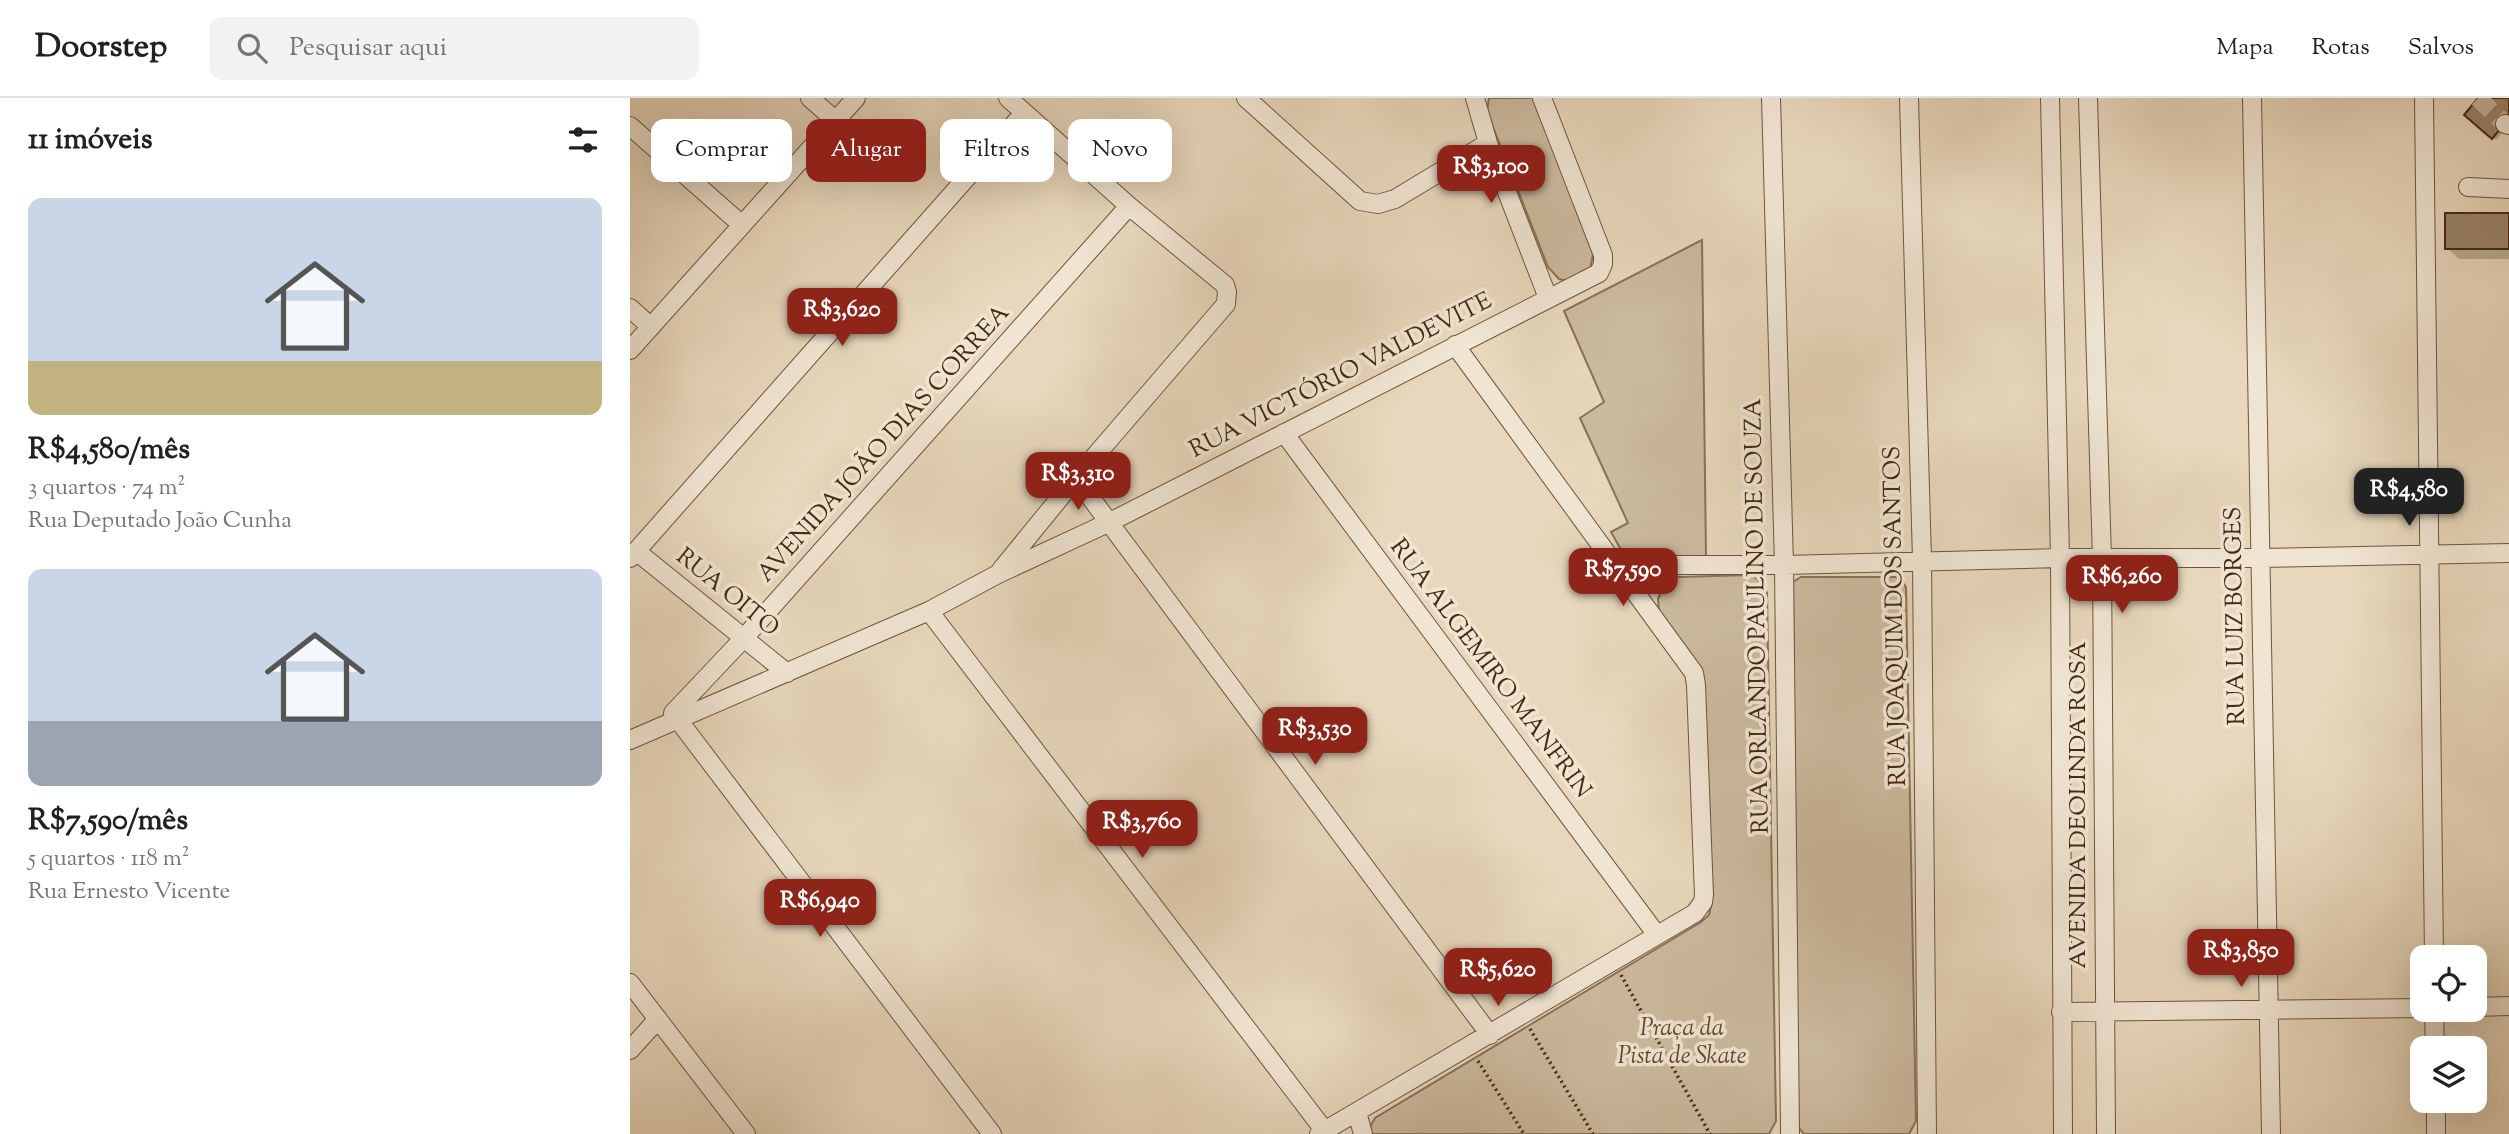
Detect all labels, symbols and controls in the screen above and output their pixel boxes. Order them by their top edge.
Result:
search box [209,17,699,80]
text: Doorstep [35,24,167,72]
icon: search [233,29,271,67]
text: Pesquisar aqui [289,30,447,67]
text: Mapa [2216,31,2274,65]
text: Rotas [2312,31,2370,65]
text: Salvos [2408,31,2474,65]
text: 11 imóveis [28,119,152,162]
chip: Comprar [651,119,792,182]
chip: Alugar [806,119,926,182]
chip: Filtros [940,119,1054,182]
chip: Novo [1068,119,1172,182]
icon: filters [564,121,602,159]
pin: R$3,100 [1426,146,1556,205]
text: R$3,100 [1453,151,1529,184]
icon: home [252,243,378,369]
street label: RUA VICTÓRIO VALDEVITE [1184,285,1499,467]
pin: R$3,620 [777,288,907,348]
text: R$3,620 [803,294,881,327]
street label: AVENIDA JOÃO DIAS CORREA [750,297,1019,590]
street label: RUA ORLANDO PAULINO DE SOUZA [1737,397,1779,834]
text: R$4,580/mês [28,429,190,472]
street label: RUA JOAQUIM DOS SANTOS [1876,445,1916,787]
pin: R$3,310 [1013,452,1143,512]
text: R$3,310 [1042,458,1114,491]
pin: R$4,580 [2344,468,2474,528]
text: 3 quartos · 74 m² [28,472,185,505]
text: R$4,580 [2370,474,2448,507]
text: Rua Deputado João Cunha [28,505,292,538]
street label: RUA LUIZ BORGES [2217,506,2255,726]
street label: RUA ALGEMIRO MANFRIN [1381,532,1599,806]
street label: RUA OITO [668,541,786,645]
pin: R$7,590 [1558,548,1688,608]
text: R$7,590 [1585,554,1661,587]
pin: R$6,260 [2057,556,2187,615]
text: R$6,260 [2082,561,2162,594]
icon: home [252,614,378,740]
street label: AVENIDA DEOLINDA ROSA [2062,641,2096,969]
pin: R$3,530 [1250,708,1380,767]
text: R$3,530 [1278,713,1352,746]
text: R$7,590/mês [28,800,188,843]
pin: R$3,760 [1077,800,1207,860]
text: R$3,760 [1103,806,1181,839]
text: 5 quartos · 118 m² [28,843,189,876]
text: Rua Ernesto Vicente [28,876,230,909]
pin: R$6,940 [755,880,885,939]
text: R$6,940 [780,885,860,918]
pin: R$3,850 [2176,930,2306,989]
text: R$3,850 [2203,935,2279,968]
map controls [2410,945,2487,1113]
button: locate [2410,945,2487,1022]
pin: R$5,620 [1433,948,1563,1008]
text: R$5,620 [1460,954,1536,987]
park label: Praça da Pista de Skate [1618,1012,1746,1074]
button: layers [2410,1036,2487,1113]

